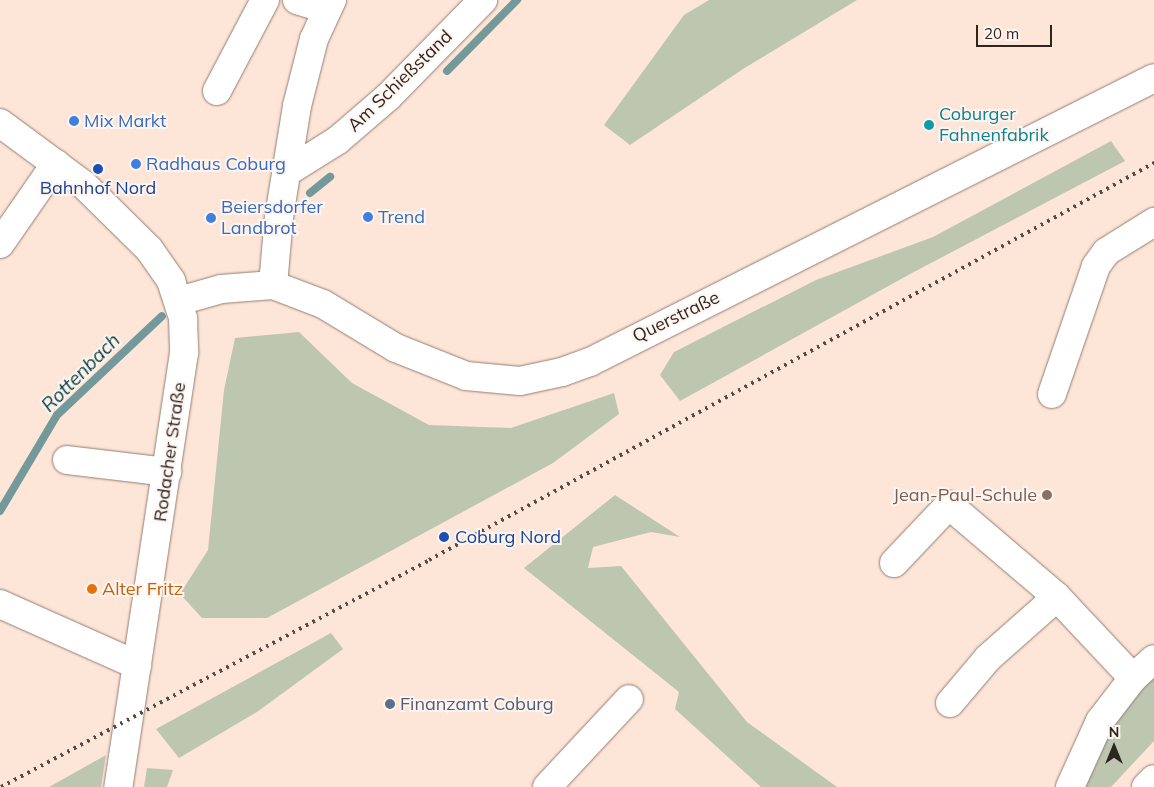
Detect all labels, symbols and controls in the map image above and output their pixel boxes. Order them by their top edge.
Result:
scale bar [979,15,1055,47]
text: 20 m [984,24,1019,43]
street label: Am Schießstand [343,26,457,136]
place label: Coburger Fahnenfabrik [939,104,1049,146]
place label: Mix Markt [84,110,166,132]
marker: Mix Markt [68,115,80,127]
marker: Coburger Fahnenfabrik [923,119,935,131]
place label: Radhaus Coburg [146,153,286,175]
marker: Radhaus Coburg [130,158,142,170]
marker: Bahnhof Nord [92,163,104,175]
place label: Bahnhof Nord [40,177,156,199]
place label: Beiersdorfer Landbrot [221,197,323,240]
place label: Trend [378,206,425,228]
marker: Trend [362,211,374,223]
marker: Beiersdorfer Landbrot [205,212,217,224]
street label: Querstraße [629,287,723,347]
water label: Rottenbach [37,329,125,417]
street label: Rodacher Straße [150,381,190,523]
place label: Jean-Paul-Schule [893,484,1037,506]
marker: Jean-Paul-Schule [1041,489,1053,501]
place label: Coburg Nord [455,526,561,548]
marker: Coburg Nord [437,530,451,544]
place label: Alter Fritz [102,578,183,600]
marker: Alter Fritz [86,583,98,595]
place label: Finanzamt Coburg [400,693,554,715]
marker: Finanzamt Coburg [384,698,396,710]
north arrow [1089,722,1139,772]
text: N [1109,723,1119,741]

